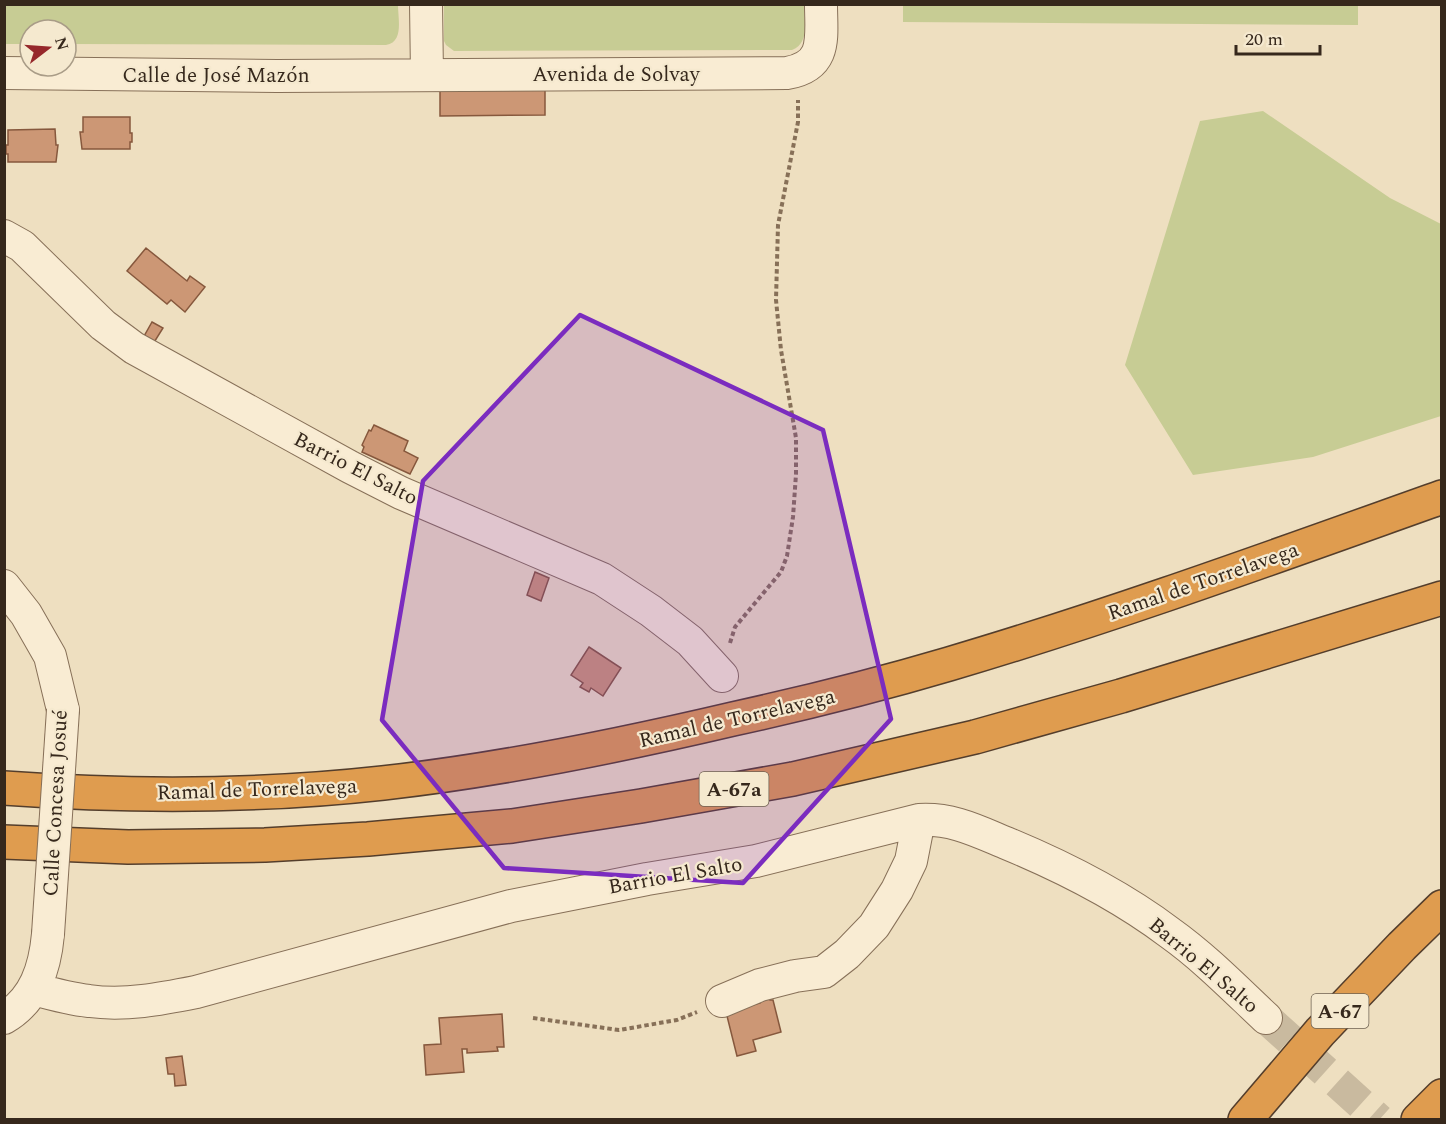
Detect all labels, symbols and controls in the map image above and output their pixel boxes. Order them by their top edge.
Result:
north arrow [18,18,78,78]
scale bar [1236,18,1320,56]
text: 20 m [1245,26,1283,53]
text: N [48,34,75,54]
street label: Avenida de Solvay [532,59,701,91]
street label: Calle de José Mazón [122,60,310,92]
street label: Barrio El Salto [288,424,423,514]
street label: Ramal de Torrelavega [1103,534,1304,630]
street label: Ramal de Torrelavega [636,681,839,757]
street label: Calle Concesa Josué [35,709,77,897]
street label: Ramal de Torrelavega [156,770,359,809]
road number: A-67a [700,772,768,806]
street label: Barrio El Salto [606,848,745,904]
street label: Barrio El Salto [1141,910,1266,1022]
road number: A-67 [1312,994,1368,1028]

